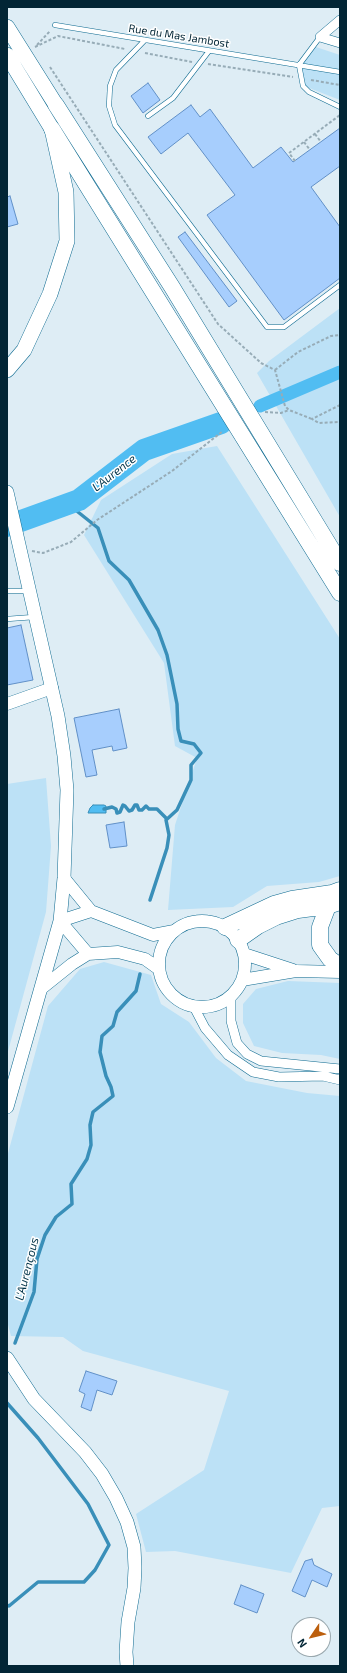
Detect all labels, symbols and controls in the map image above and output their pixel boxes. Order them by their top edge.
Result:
street label: Rue du Mas Jambost [128,22,230,50]
water label: L'Aurence [89,451,139,495]
water label: L'Aurençous [12,1236,42,1302]
north arrow [291,1617,331,1657]
text: N [294,1637,309,1651]

